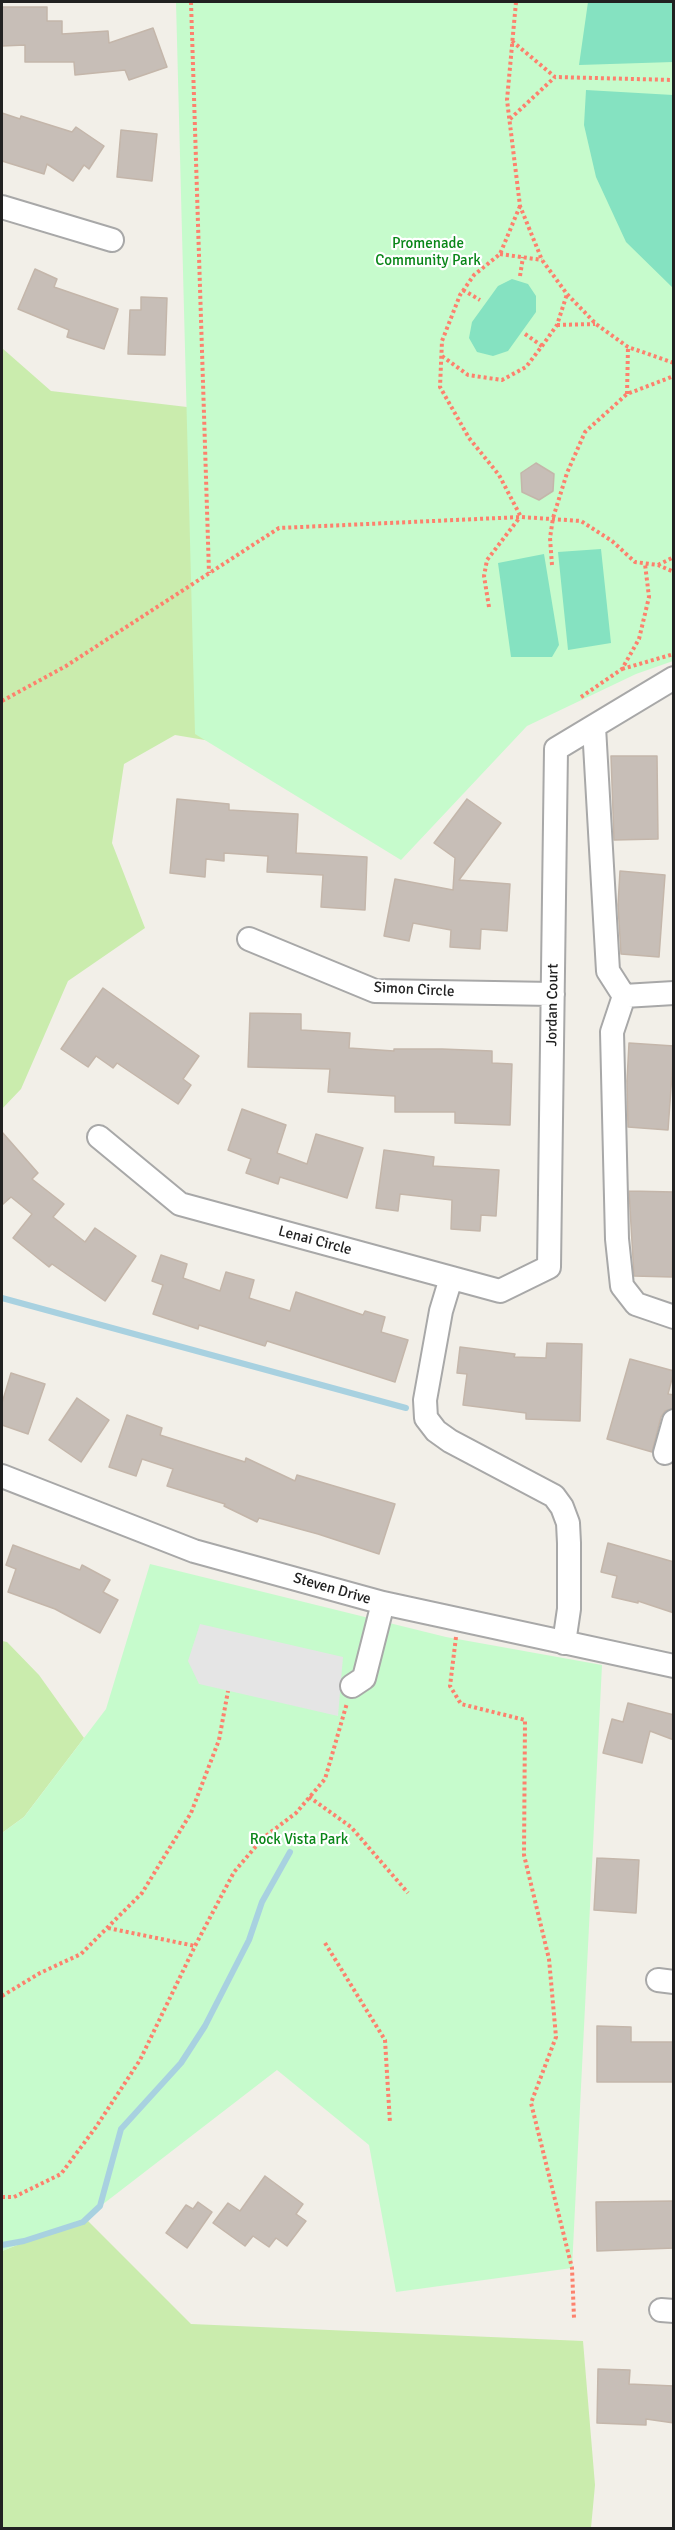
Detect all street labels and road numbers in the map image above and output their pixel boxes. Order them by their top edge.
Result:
street label: Jordan Court [543,963,563,1047]
street label: Simon Circle [373,979,455,1001]
street label: Lenai Circle [276,1223,354,1259]
street label: Steven Drive [291,1569,373,1609]

